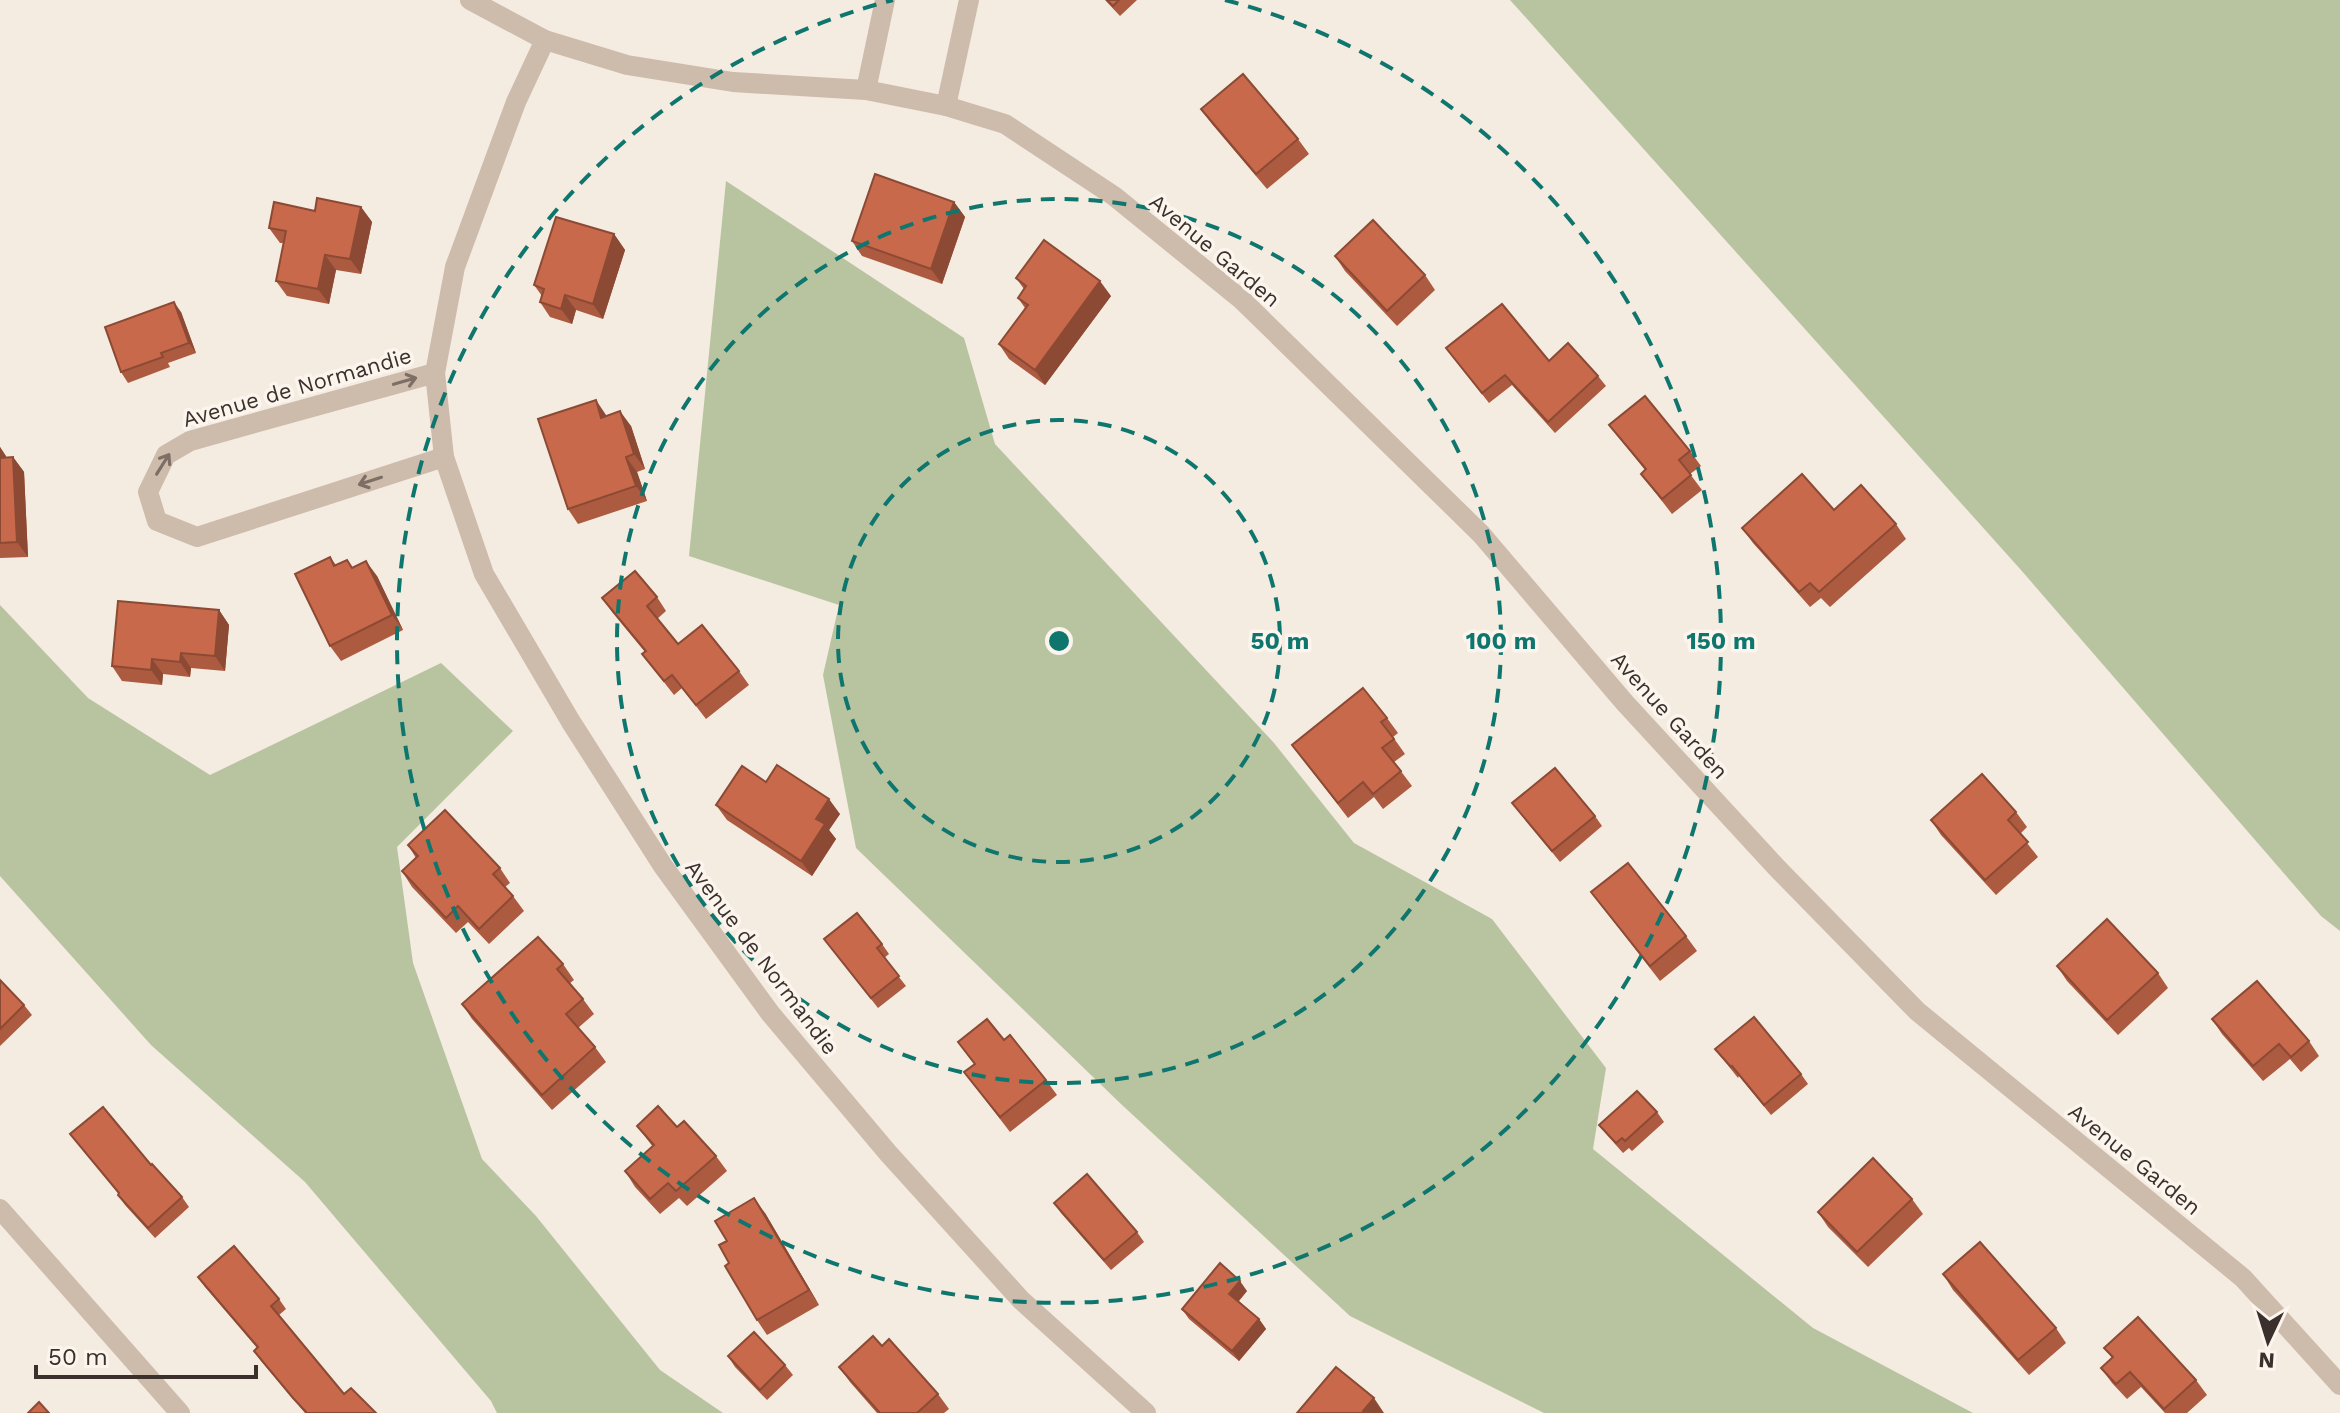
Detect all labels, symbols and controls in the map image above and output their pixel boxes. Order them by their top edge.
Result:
street label: Avenue Garden [1144,189,1285,312]
street label: Avenue de Normandie [180,343,414,432]
one-way arrow [392,372,418,387]
one-way arrow [155,453,172,475]
one-way arrow [357,474,383,489]
centre of rings [1045,627,1073,655]
text: 50 m [1251,627,1309,655]
text: 100 m [1466,627,1536,655]
text: 150 m [1686,627,1756,655]
street label: Avenue Garden [1606,647,1733,784]
street label: Avenue de Normandie [680,855,843,1059]
street label: Avenue Garden [2064,1099,2206,1220]
north arrow [2228,1301,2308,1381]
scale bar [36,1329,256,1379]
text: 50 m [48,1343,108,1371]
text: N [2258,1347,2276,1373]

